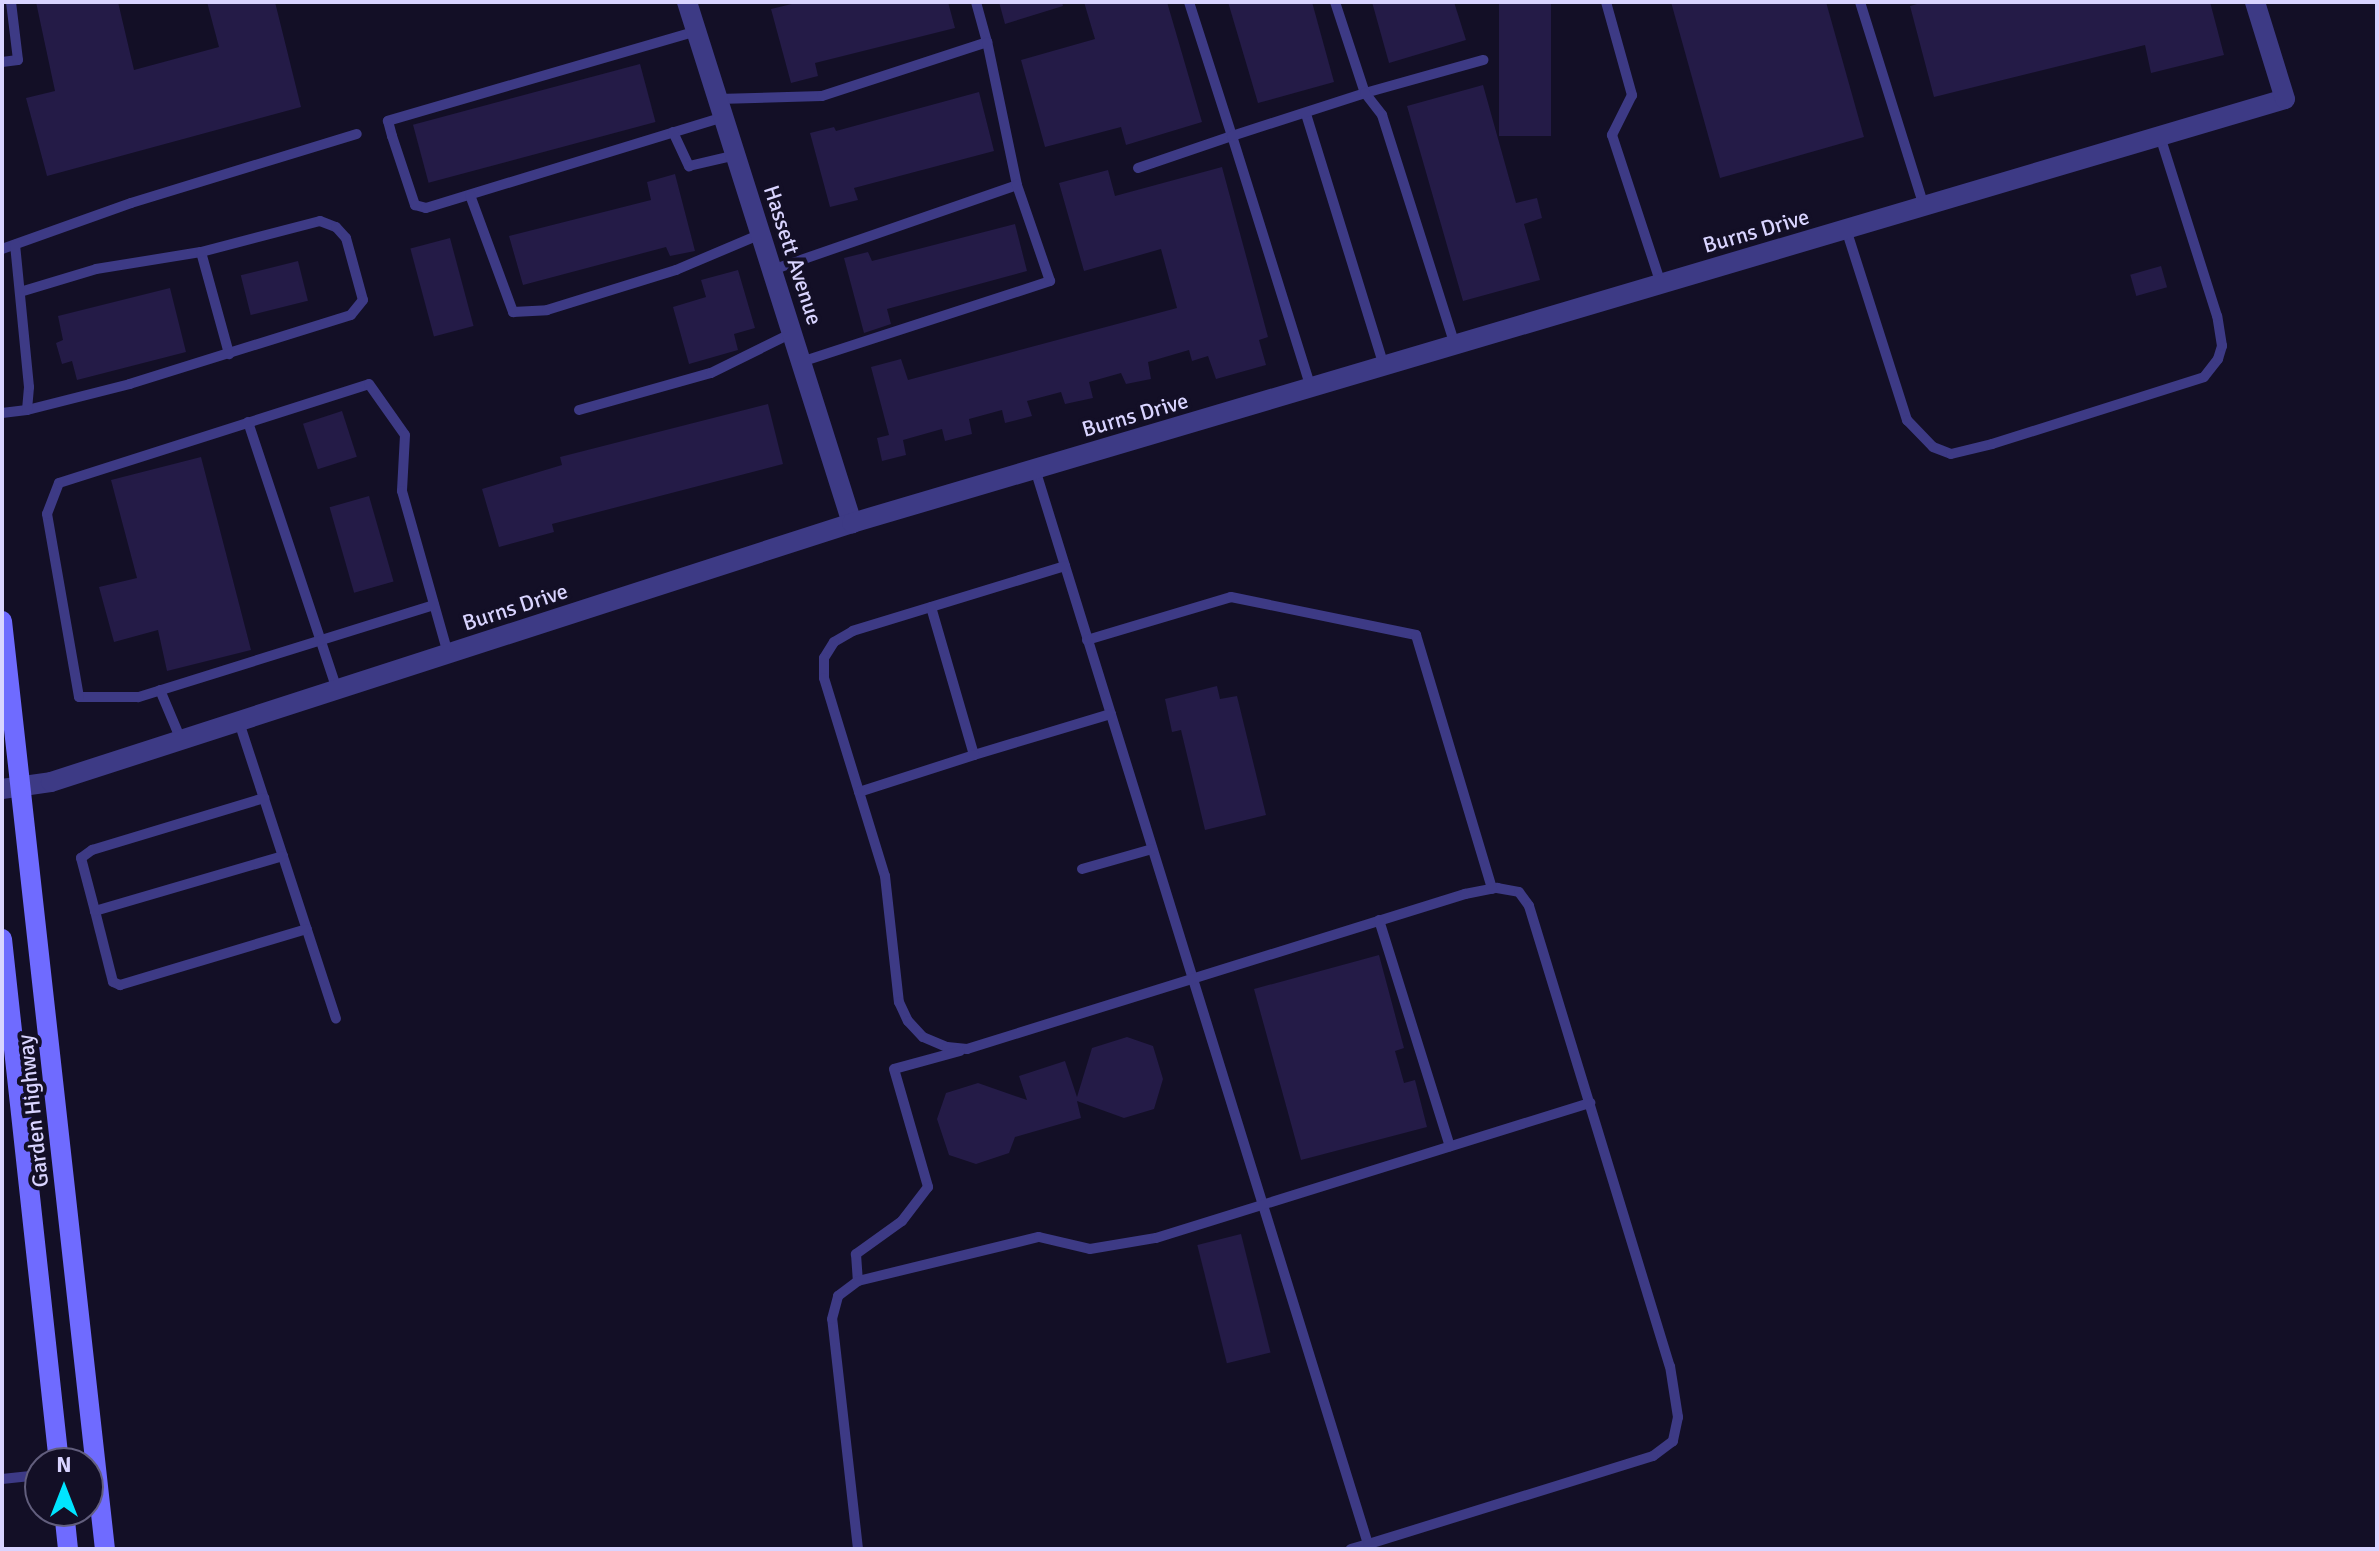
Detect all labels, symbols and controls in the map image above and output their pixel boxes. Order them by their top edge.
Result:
street label: Hassett Avenue [758,182,828,328]
street label: Burns Drive [1700,203,1812,259]
street label: Burns Drive [1079,387,1191,443]
street label: Burns Drive [459,578,571,636]
street label: Garden Highway [12,1033,54,1189]
north arrow [24,1447,104,1527]
text: N [56,1451,72,1478]

